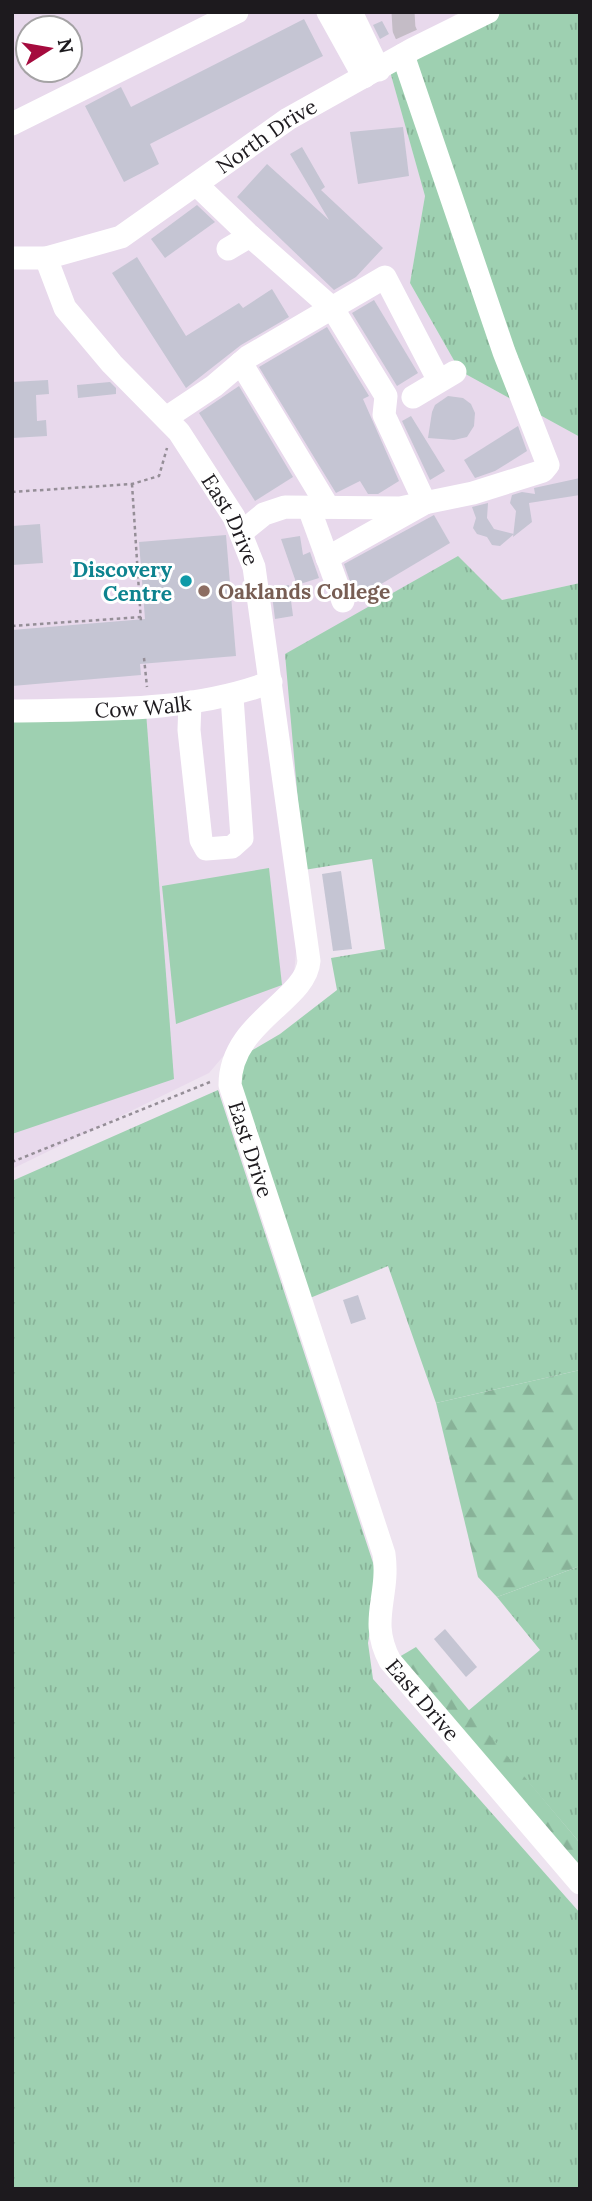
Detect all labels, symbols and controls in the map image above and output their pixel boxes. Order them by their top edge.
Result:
north arrow [14,14,84,84]
text: N [53,36,79,56]
street label: North Drive [210,92,321,179]
street label: East Drive [196,468,265,569]
place label: Discovery Centre [72,556,172,607]
marker: Discovery Centre [178,573,194,589]
place label: Oaklands College [218,578,390,605]
marker: Oaklands College [196,583,212,599]
street label: Cow Walk [94,689,194,723]
street label: East Drive [223,1097,279,1201]
street label: East Drive [380,1653,466,1746]

